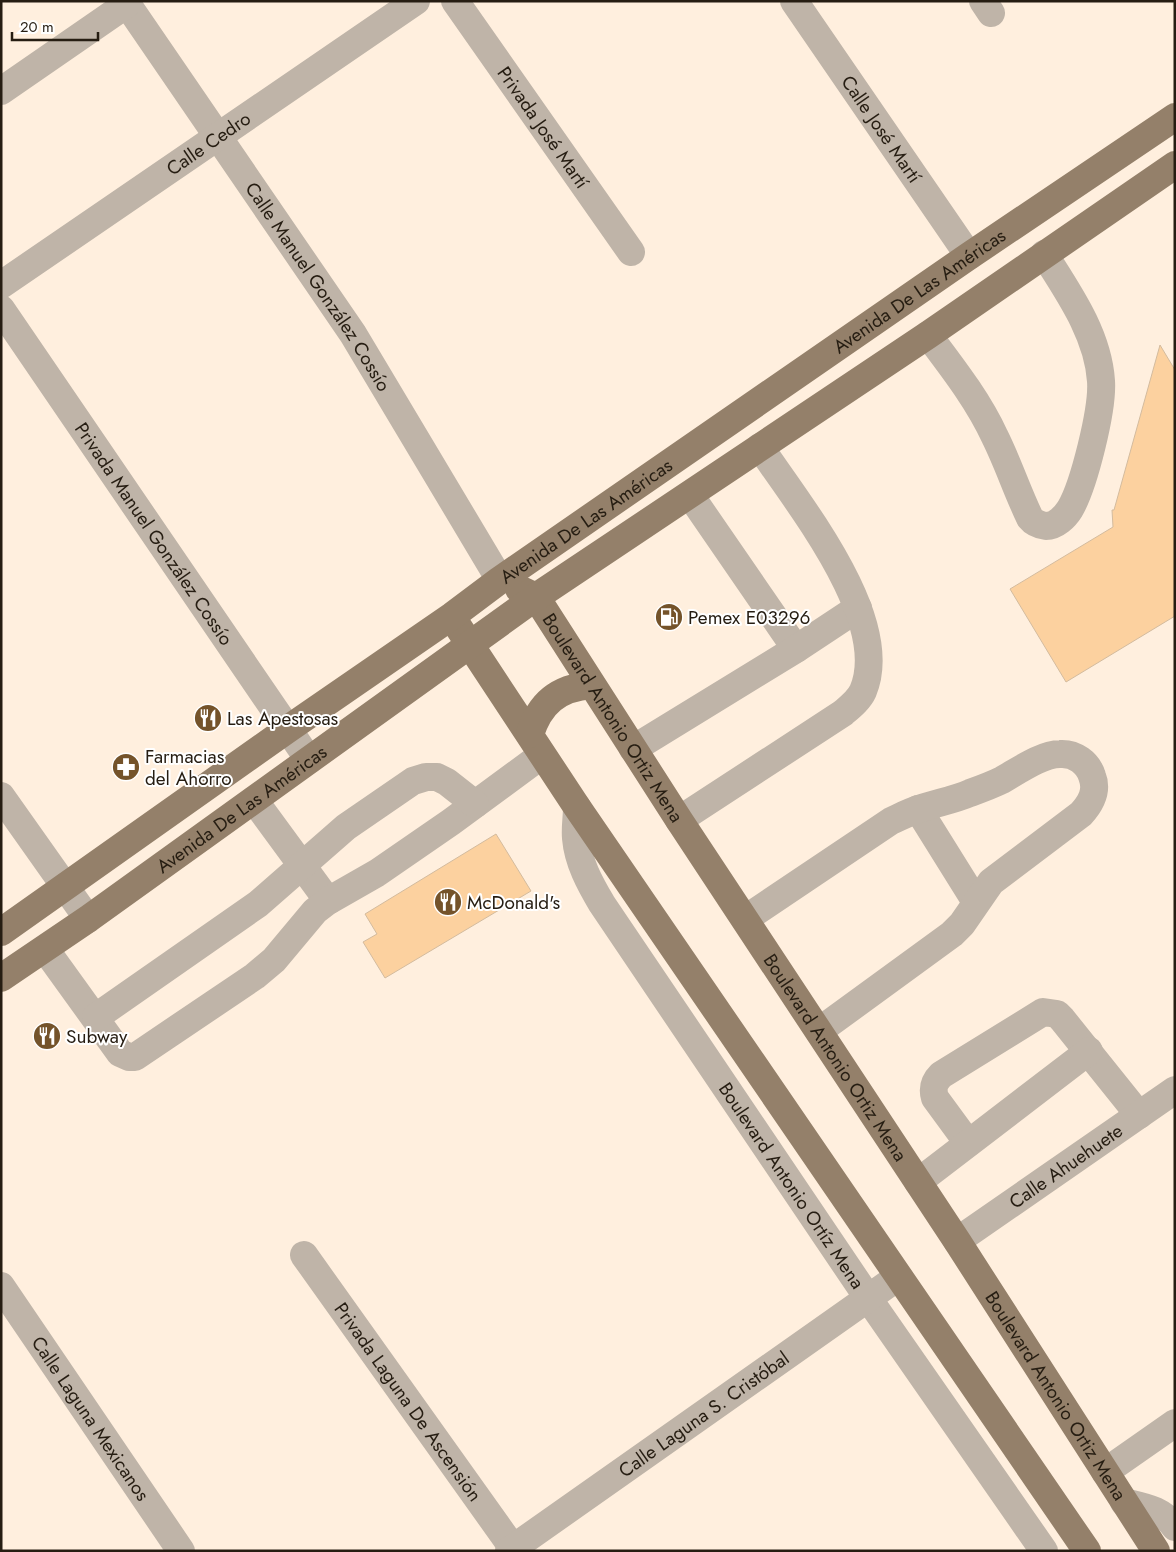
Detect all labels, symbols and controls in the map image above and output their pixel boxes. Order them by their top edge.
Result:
scale bar [12,10,99,42]
text: 20 m [20,16,54,38]
street label: Privada José Martí [491,61,596,194]
street label: Calle José Martí [835,70,929,189]
street label: Calle Cedro [161,105,256,182]
street label: Calle Manuel González Cossío [239,176,398,396]
street label: Avenida De Las Américas [827,221,1011,360]
street label: Privada Manuel González Cossío [69,417,240,650]
street label: Avenida De Las Américas [494,451,678,590]
fuel station icon: Pemex E03296 [654,602,684,632]
place label: Pemex E03296 [688,604,811,631]
street label: Boulevard Antonio Ortiz Mena [536,608,690,827]
restaurant icon: Las Apestosas [193,703,223,733]
place label: Las Apestosas [227,705,339,732]
street label: Avenida De Las Américas [151,738,332,879]
place label: Farmacias del Ahorro [145,743,232,792]
pharmacy icon: Farmacias del Ahorro [111,752,141,782]
restaurant icon: McDonald's [433,887,463,917]
place label: McDonald's [467,889,561,916]
street label: Boulevard Antonio Ortiz Mena [757,948,914,1166]
restaurant icon: Subway [32,1021,62,1051]
place label: Subway [66,1023,128,1050]
street label: Boulevard Antonio Ortíz Mena [713,1077,871,1294]
street label: Calle Ahuehuete [1003,1117,1128,1215]
street label: Boulevard Antonio Ortiz Mena [979,1286,1133,1506]
street label: Privada Laguna De Ascensión [328,1297,489,1507]
street label: Calle Laguna Mexicanos [25,1331,157,1506]
street label: Calle Laguna S. Cristóbal [613,1344,794,1483]

